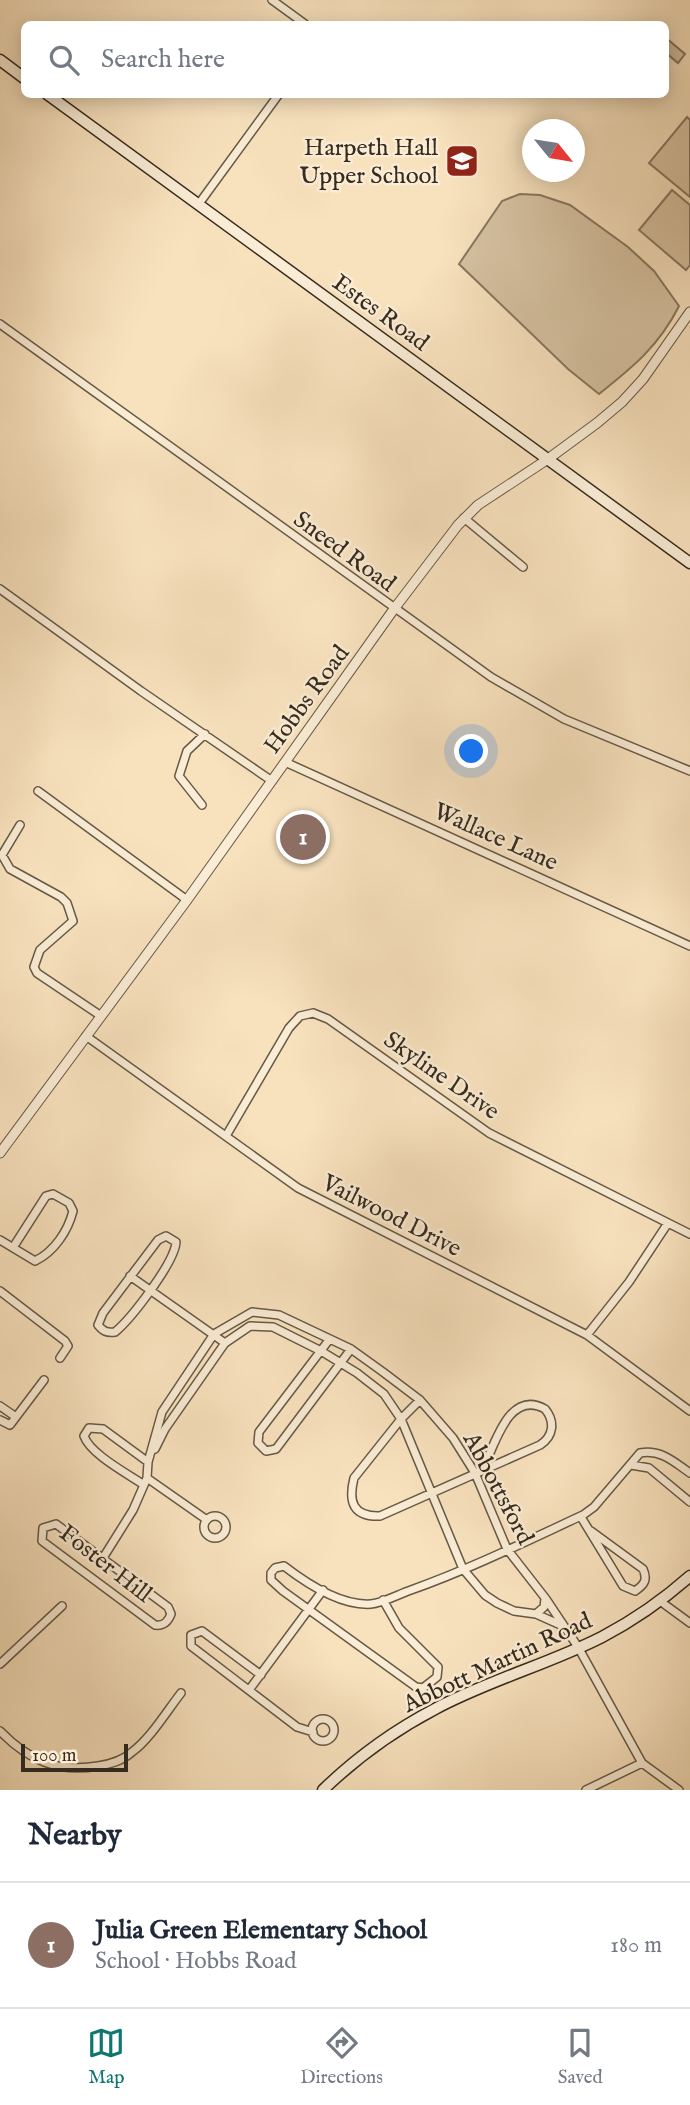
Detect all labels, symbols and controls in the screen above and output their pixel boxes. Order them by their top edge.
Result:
search box [21,21,669,98]
icon: search [45,41,83,79]
text: Search here [101,43,225,76]
north arrow [522,119,585,182]
place label: Harpeth Hall Upper School [300,133,438,192]
school or university icon: Harpeth Hall Upper School [443,142,481,180]
street label: Estes Road [326,268,435,359]
street label: Sneed Road [287,505,402,600]
street label: Hobbs Road [257,639,357,760]
your location [454,734,488,768]
street label: Wallace Lane [428,796,562,879]
pin: 1 [280,811,326,863]
street label: Skyline Drive [377,1025,505,1128]
street label: Vailwood Drive [315,1167,466,1265]
street label: Abbottsford [455,1426,540,1550]
street label: Foster Hill [52,1518,158,1610]
street label: Abbott Martin Road [397,1606,597,1721]
scale bar [21,1741,128,1773]
text: 100 m [32,1744,76,1768]
text: Nearby [28,1817,121,1855]
text: Julia Green Elementary School [95,1914,427,1947]
text: 1 [47,1931,55,1960]
text: 180 m [610,1931,662,1960]
text: School · Hobbs Road [95,1947,296,1976]
tab: Map [87,2024,125,2090]
tab: Directions [300,2024,383,2090]
tab: Saved [558,2024,603,2090]

